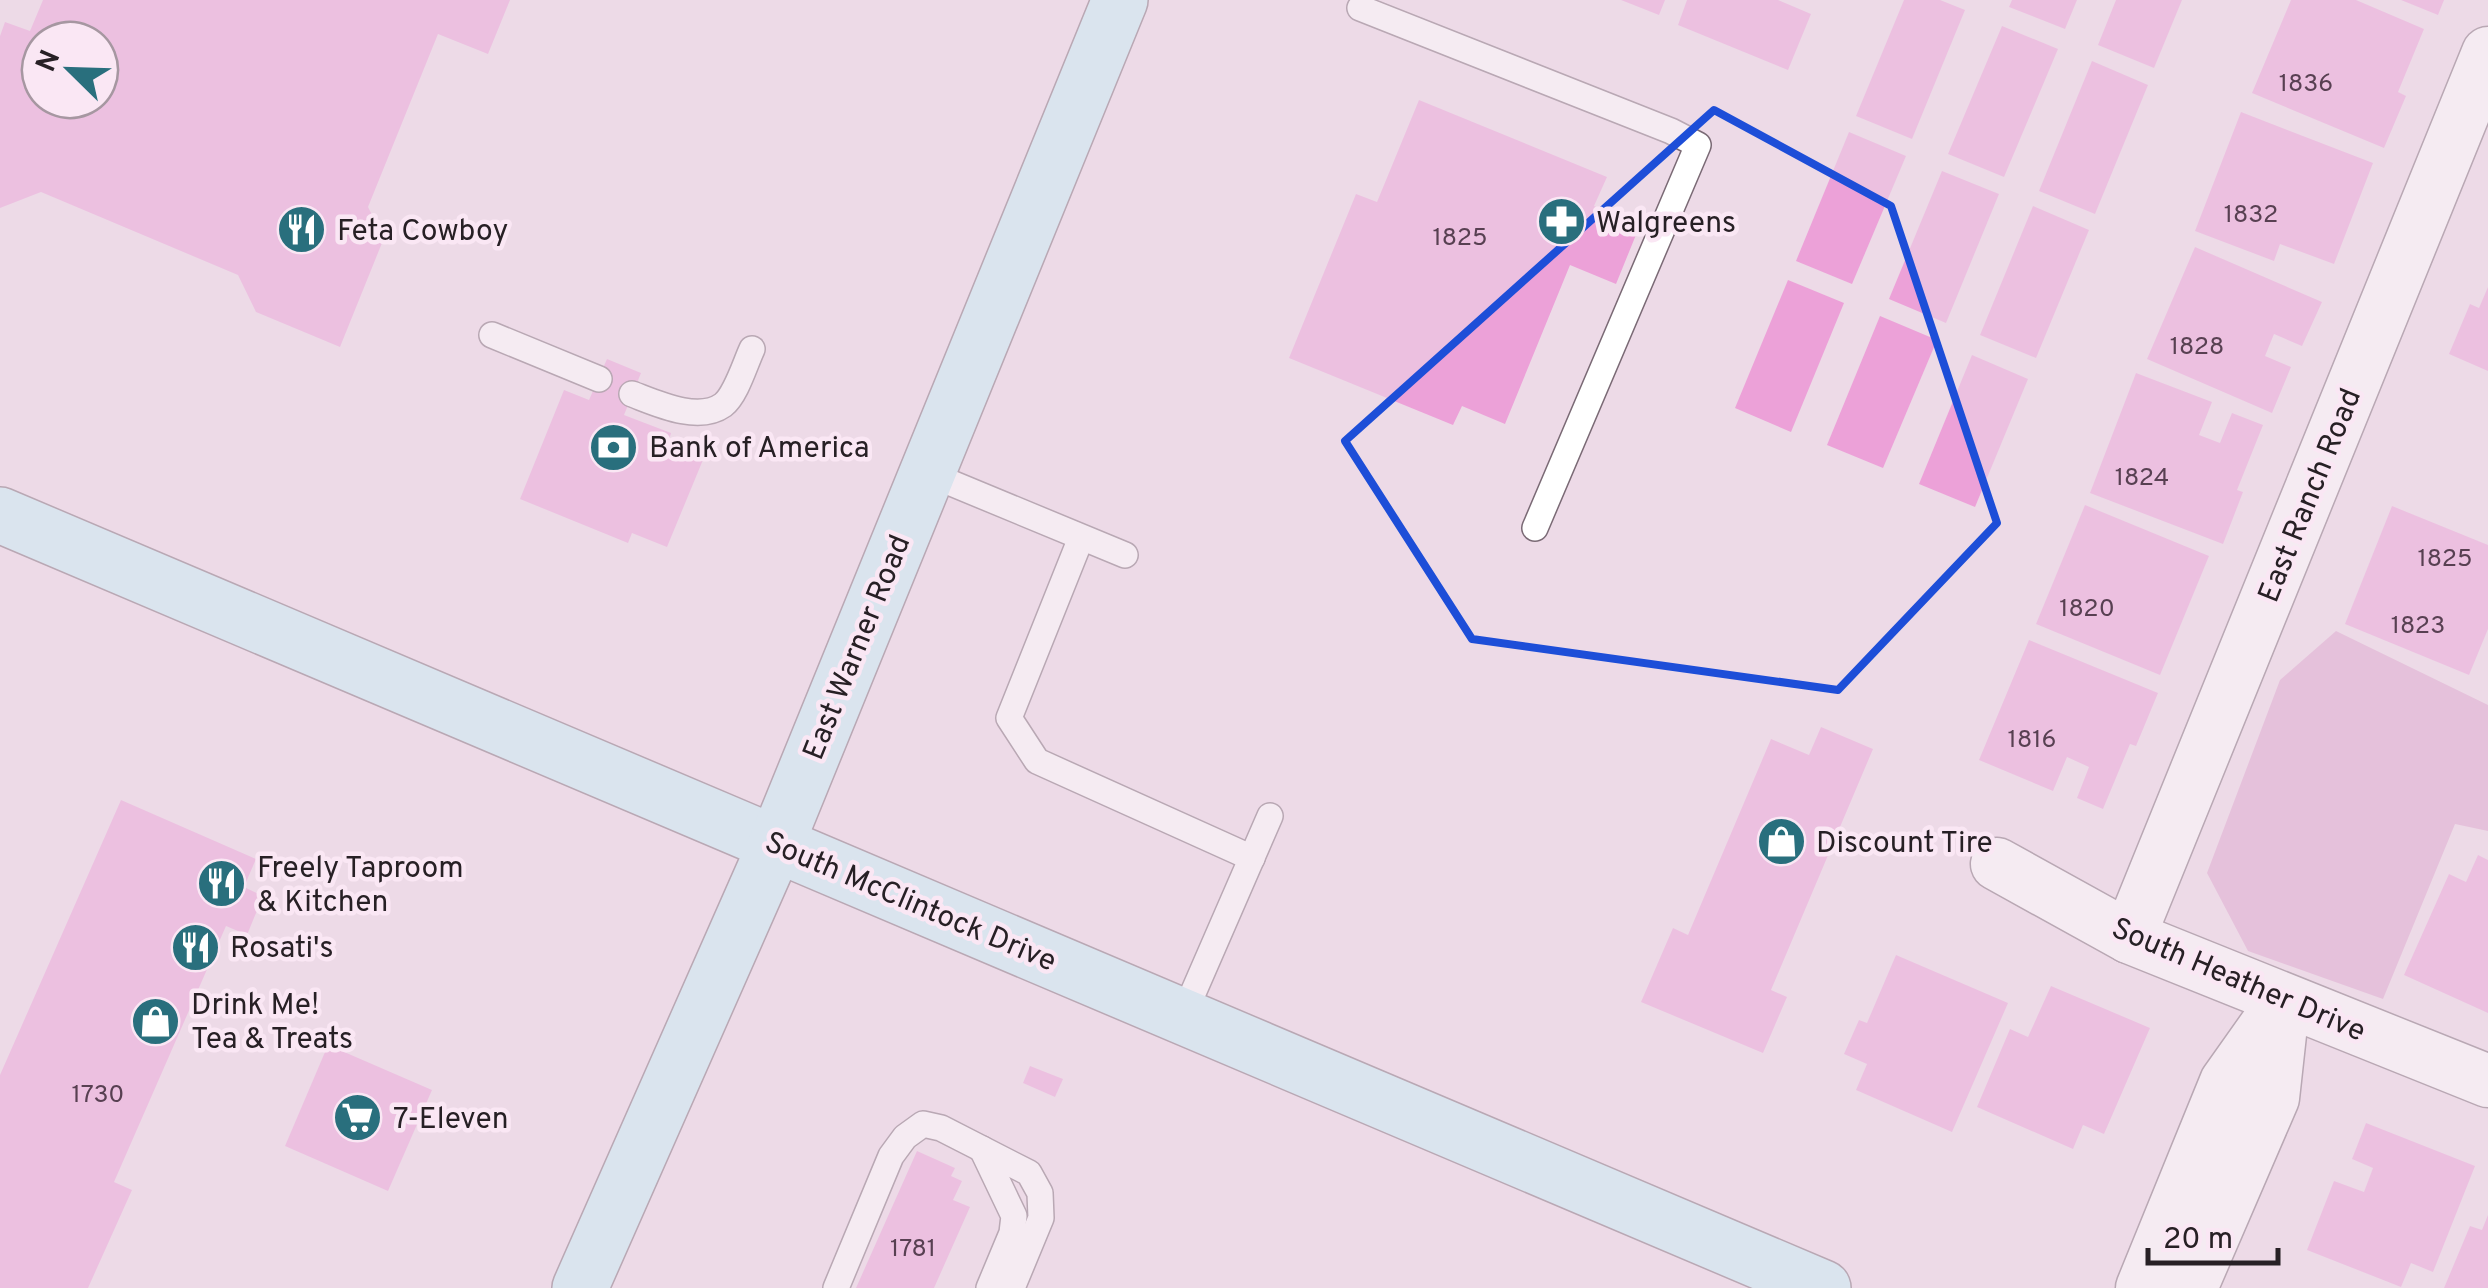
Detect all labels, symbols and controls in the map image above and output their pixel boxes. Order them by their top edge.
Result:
north arrow [20,20,120,120]
text: N [29,45,70,78]
house number: 1836 [2279,69,2333,101]
pharmacy icon: Walgreens [1535,196,1587,248]
house number: 1832 [2224,200,2278,232]
restaurant icon: Feta Cowboy [276,204,328,256]
place label: Walgreens [1596,206,1736,243]
place label: Feta Cowboy [337,214,508,251]
house number: 1825 [1433,223,1487,255]
house number: 1828 [2170,332,2224,364]
street label: East Ranch Road [2252,384,2371,608]
bank icon: Bank of America [588,421,640,473]
place label: Bank of America [649,431,870,468]
house number: 1824 [2115,463,2169,495]
street label: East Warner Road [796,530,920,766]
house number: 1825 [2418,544,2472,576]
house number: 1820 [2059,594,2115,626]
house number: 1823 [2391,611,2445,643]
house number: 1816 [2008,725,2056,757]
shop icon: Discount Tire [1755,816,1807,868]
street label: South McClintock Drive [759,825,1061,981]
place label: Discount Tire [1816,826,1993,863]
place label: Freely Taproom & Kitchen [257,851,464,922]
restaurant icon: Freely Taproom & Kitchen [196,858,248,910]
street label: South Heather Drive [2105,911,2371,1052]
restaurant icon: Rosati's [169,921,221,973]
place label: Rosati's [230,931,334,968]
place label: Drink Me! Tea & Treats [191,988,353,1059]
shop icon: Drink Me! Tea & Treats [130,995,182,1047]
house number: 1730 [72,1080,124,1112]
supermarket icon: 7-Eleven [332,1092,384,1144]
place label: 7-Eleven [393,1102,509,1139]
scale bar [2148,1203,2278,1265]
text: 20 m [2163,1222,2233,1259]
house number: 1781 [890,1234,936,1266]

